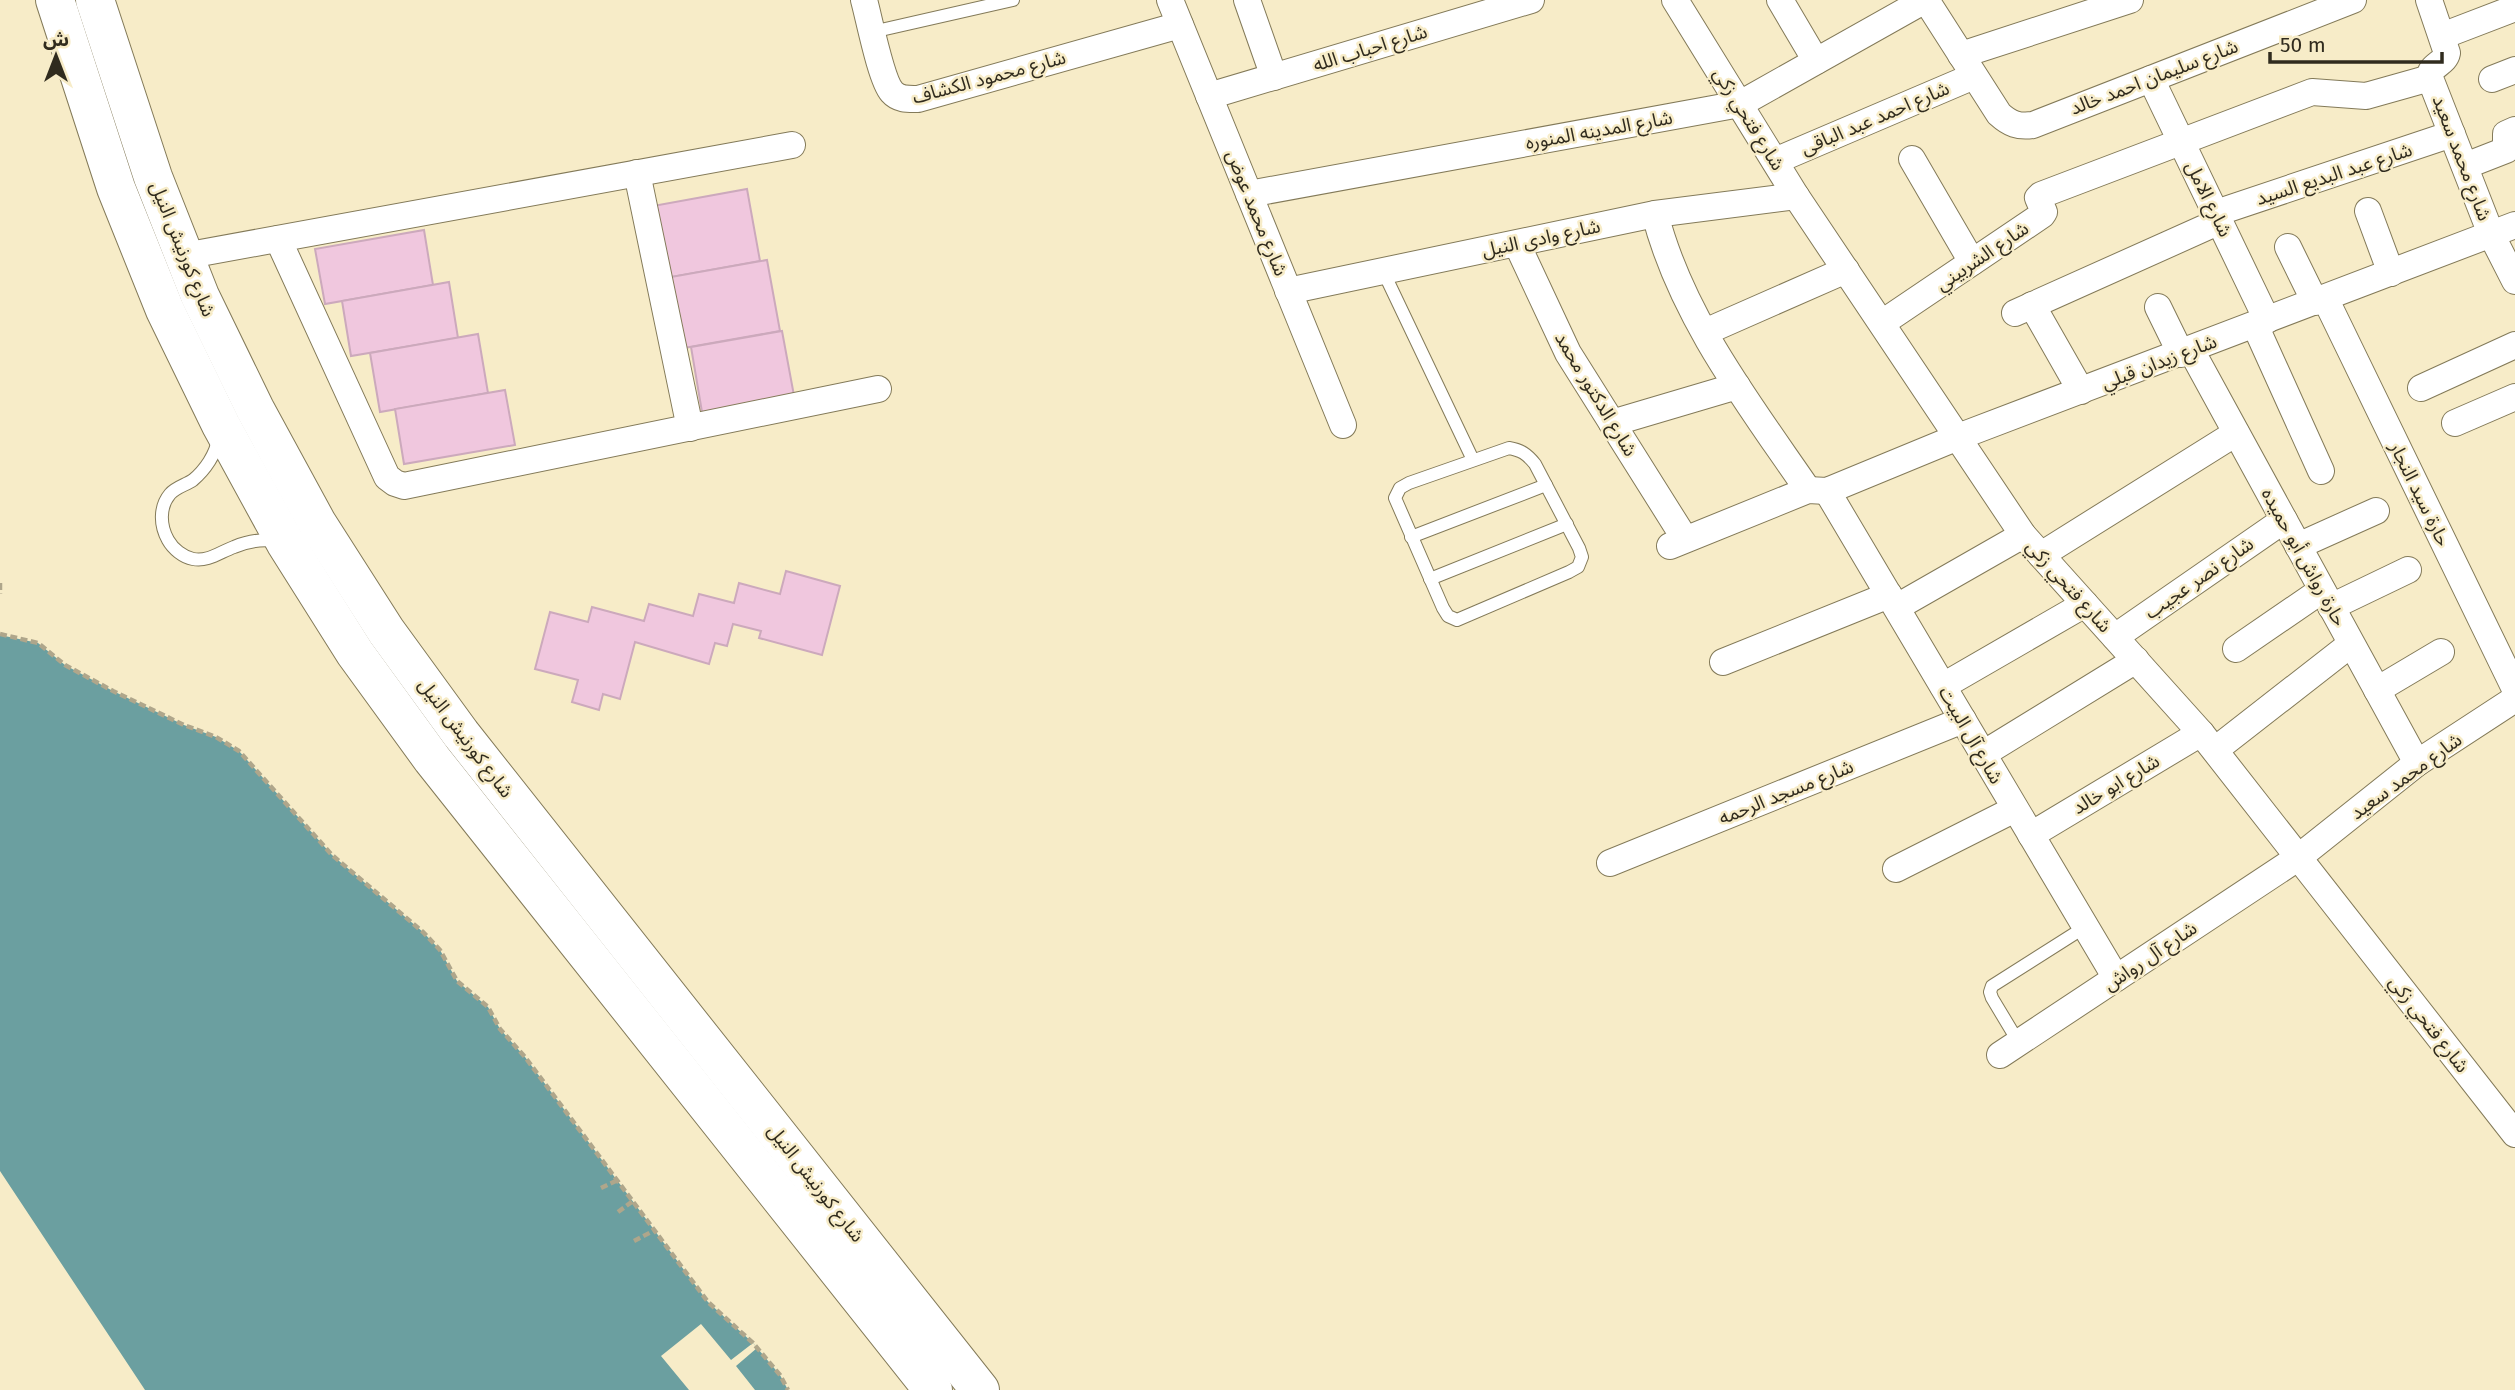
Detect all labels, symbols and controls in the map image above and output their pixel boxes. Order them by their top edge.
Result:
street label: شارع احباب الله [1310,20,1430,78]
north arrow [21,21,91,91]
scale bar [2270,21,2442,65]
text: ش [43,28,69,51]
text: 50 m [2280,32,2326,58]
street label: شارع سليمان احمد خالد [2067,34,2242,121]
street label: شارع محمود الكشاف [910,45,1069,110]
street label: شارع فتحي زكي [1705,63,1790,176]
street label: شارع احمد عبد الباقى [1797,76,1954,162]
street label: شارع محمد سعيد [2426,92,2496,225]
street label: شارع المدينه المنوره [1524,106,1675,156]
street label: شارع عبد البديع السيد [2253,138,2416,213]
street label: شارع محمد عوض [1219,147,1293,280]
street label: شارع الامل [2179,157,2237,242]
street label: شارع كورنيش النيل [144,178,221,321]
street label: شارع وادى النيل [1480,214,1603,264]
street label: شارع الشربيني [1931,216,2035,298]
street label: شارع الدكتور محمد [1548,328,1642,461]
street label: شارع زيدان قبلي [2098,329,2221,398]
street label: حارة سيد النجار [2384,437,2455,550]
street label: حارة رواش أبو حميده [2257,484,2351,630]
street label: شارع نصر عجيب [2140,532,2259,626]
street label: شارع فتحي زكي [2019,535,2117,639]
street label: شارع كورنيش النيل [412,674,518,803]
street label: شارع آل البيت [1932,682,2008,789]
street label: شارع محمد سعيد [2346,728,2467,826]
street label: شارع ابو خالد [2068,749,2165,821]
street label: شارع مسجد الرحمه [1715,755,1857,831]
street label: شارع آل رواش [2099,916,2202,997]
street label: شارع فتحي زكي [2381,971,2474,1079]
street label: شارع كورنيش النيل [761,1119,869,1248]

